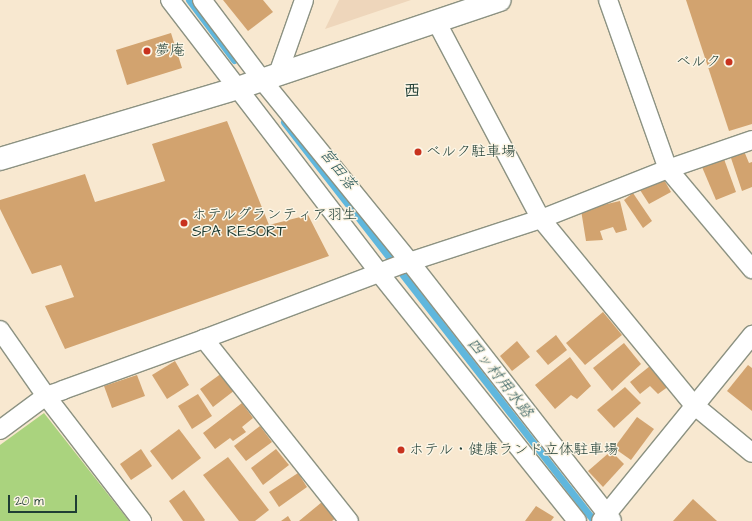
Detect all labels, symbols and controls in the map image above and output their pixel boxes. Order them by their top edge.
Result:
place label: 夢庵 [155,42,185,60]
marker: 夢庵 [142,46,152,56]
place label: ベルク [676,53,721,71]
marker: ベルク [724,57,734,67]
district label: 西 [404,82,420,102]
place label: ベルク駐車場 [426,143,516,161]
water label: 宮田落 [316,144,360,194]
marker: ベルク駐車場 [413,147,423,157]
place label: ホテルグランティア羽生 SPA RESORT [192,205,357,240]
marker: ホテルグランティア羽生 SPA RESORT [179,218,189,228]
water label: 四ッ村用水路 [463,334,537,422]
place label: ホテル・健康ランド立体駐車場 [409,441,619,459]
marker: ホテル・健康ランド立体駐車場 [396,445,406,455]
scale bar [10,487,79,513]
text: 20 m [15,493,44,510]

